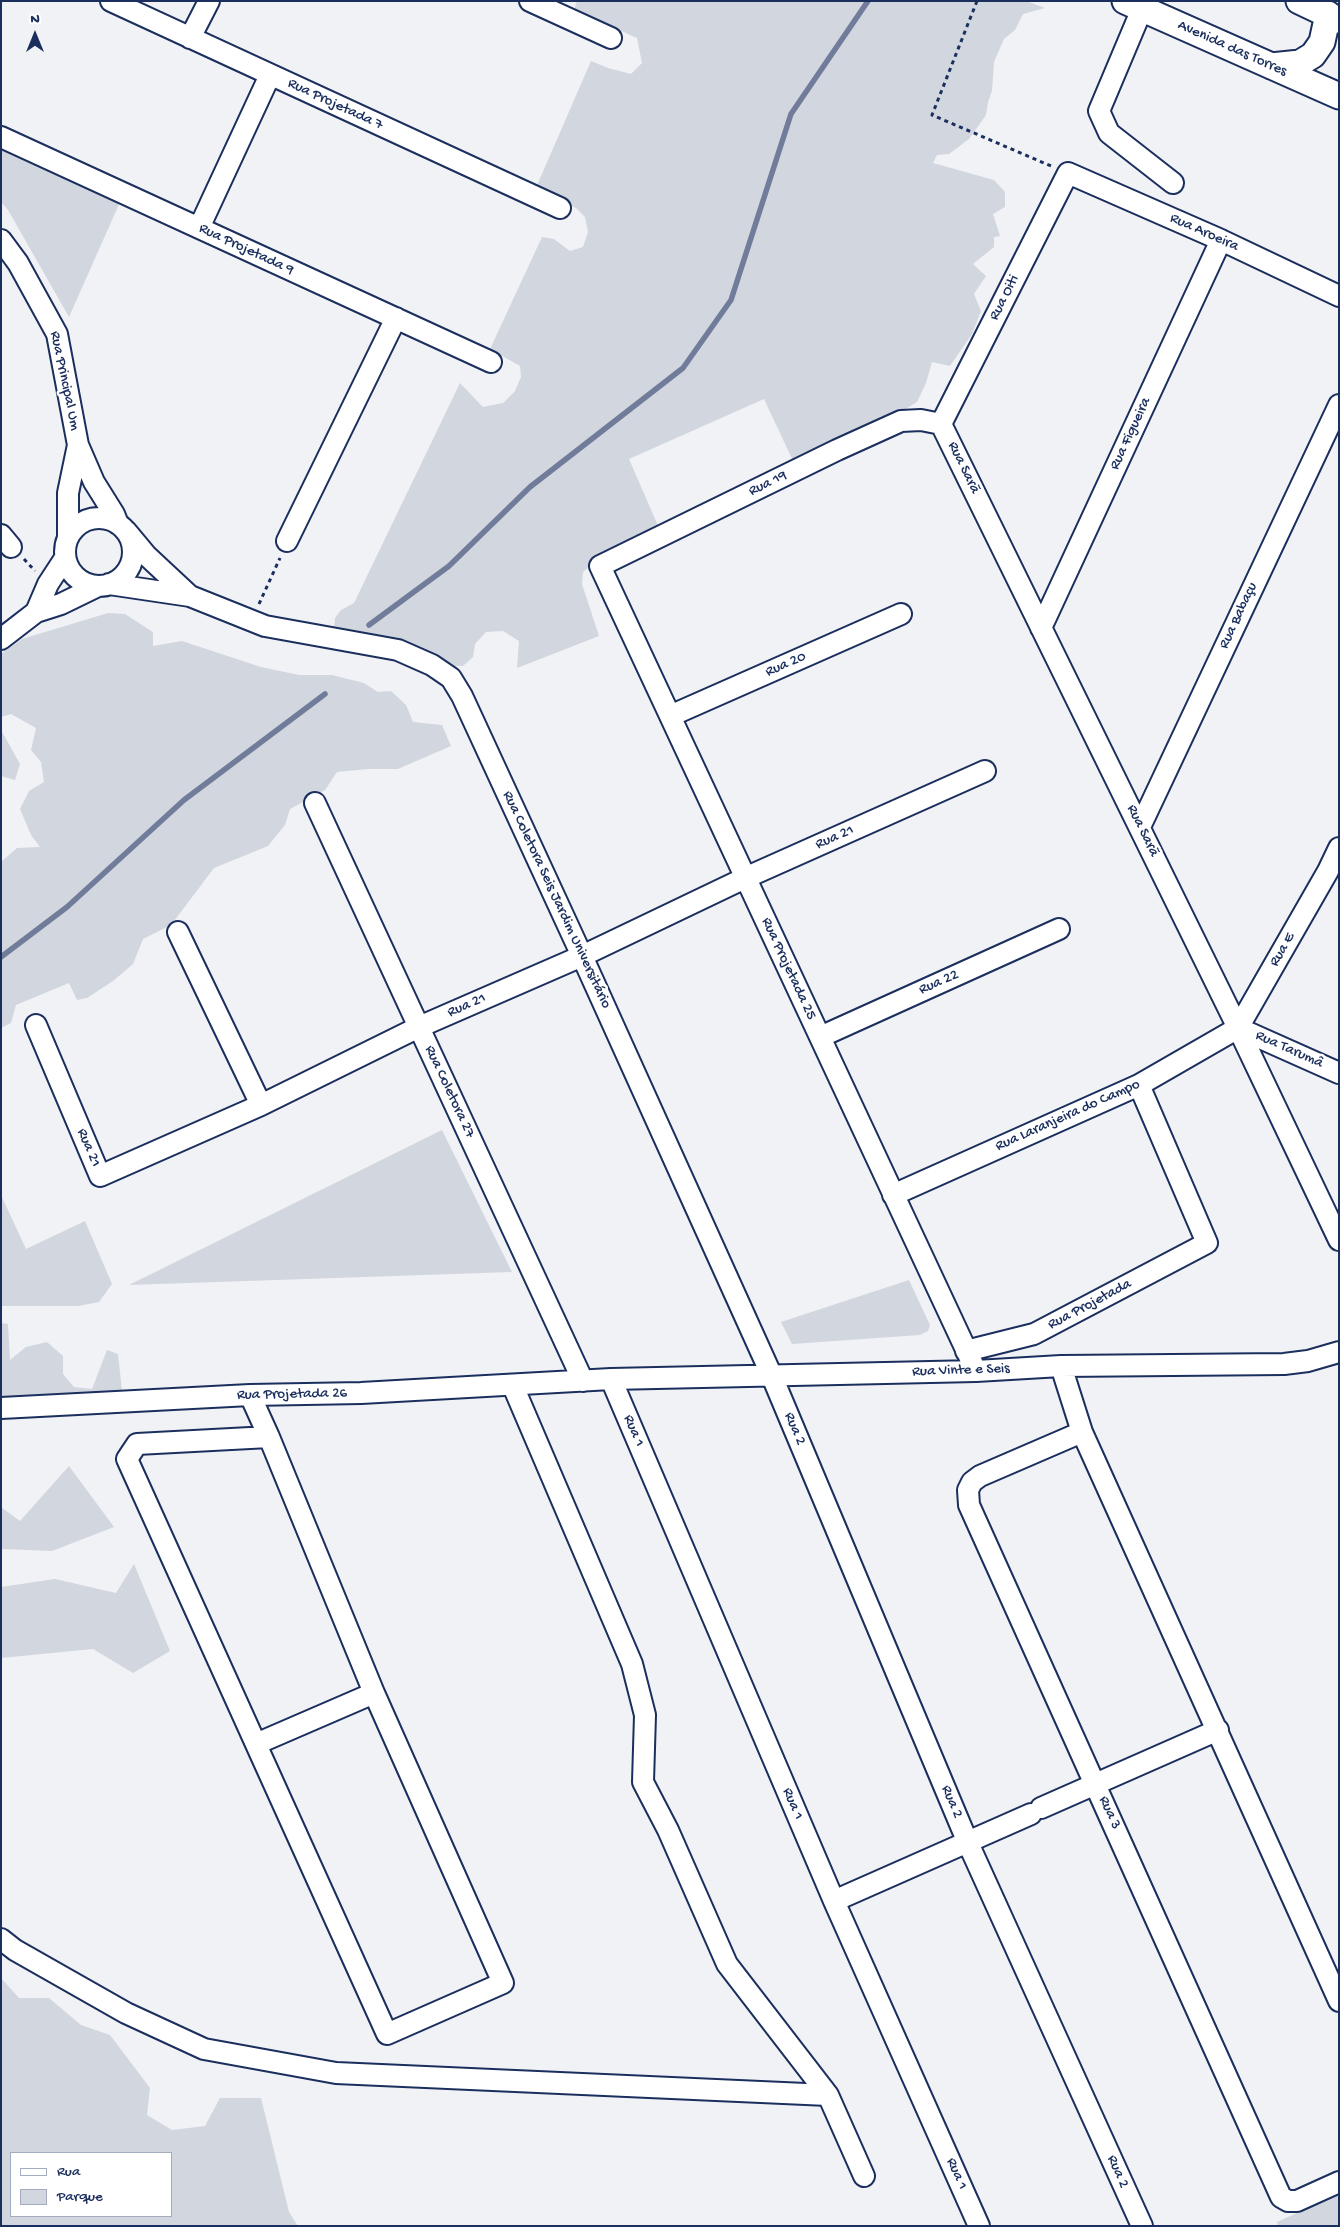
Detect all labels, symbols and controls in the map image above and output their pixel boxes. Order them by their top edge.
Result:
north arrow [10,10,60,60]
text: N [30,11,40,28]
street label: Avenida das Torres [1174,17,1290,81]
street label: Rua Projetada 7 [284,75,386,135]
street label: Rua Aroeira [1167,210,1241,256]
street label: Rua Projetada 9 [196,220,296,280]
street label: Rua Oiti [986,272,1024,324]
street label: Rua Principal Um [45,330,83,432]
street label: Rua Figueira [1106,395,1156,473]
street label: Rua Sarã [943,439,983,497]
street label: Rua 19 [746,467,790,501]
street label: Rua Babaçu [1216,580,1262,652]
street label: Rua 20 [763,648,809,682]
street label: Rua Coletora Seis Jardim Universitário [498,788,614,1012]
street label: Rua Sarã [1122,802,1162,860]
street label: Rua 21 [813,822,857,854]
street label: Rua Projetada 25 [756,915,820,1023]
street label: Rua E [1266,930,1300,970]
street label: Rua 22 [916,966,962,1000]
street label: Rua 21 [445,990,489,1022]
street label: Rua Tarumâ [1252,1027,1326,1073]
street label: Rua Coletora 27 [420,1043,478,1141]
street label: Rua Laranjeira do Campo [993,1076,1143,1156]
street label: Rua 21 [72,1126,104,1170]
street label: Rua Projetada [1045,1275,1135,1335]
street label: Rua Vinte e Seis [912,1360,1010,1382]
street label: Rua Projetada 26 [237,1385,347,1405]
street label: Rua 2 [779,1410,809,1448]
street label: Rua 1 [618,1412,648,1450]
street label: Rua 2 [936,1783,966,1821]
street label: Rua 1 [777,1785,807,1823]
street label: Rua 3 [1094,1794,1124,1832]
legend [10,2152,172,2217]
street label: Rua 2 [1102,2153,1132,2191]
street label: Rua 1 [941,2155,971,2193]
text: Rua [57,2163,80,2181]
text: Parque [57,2188,103,2206]

